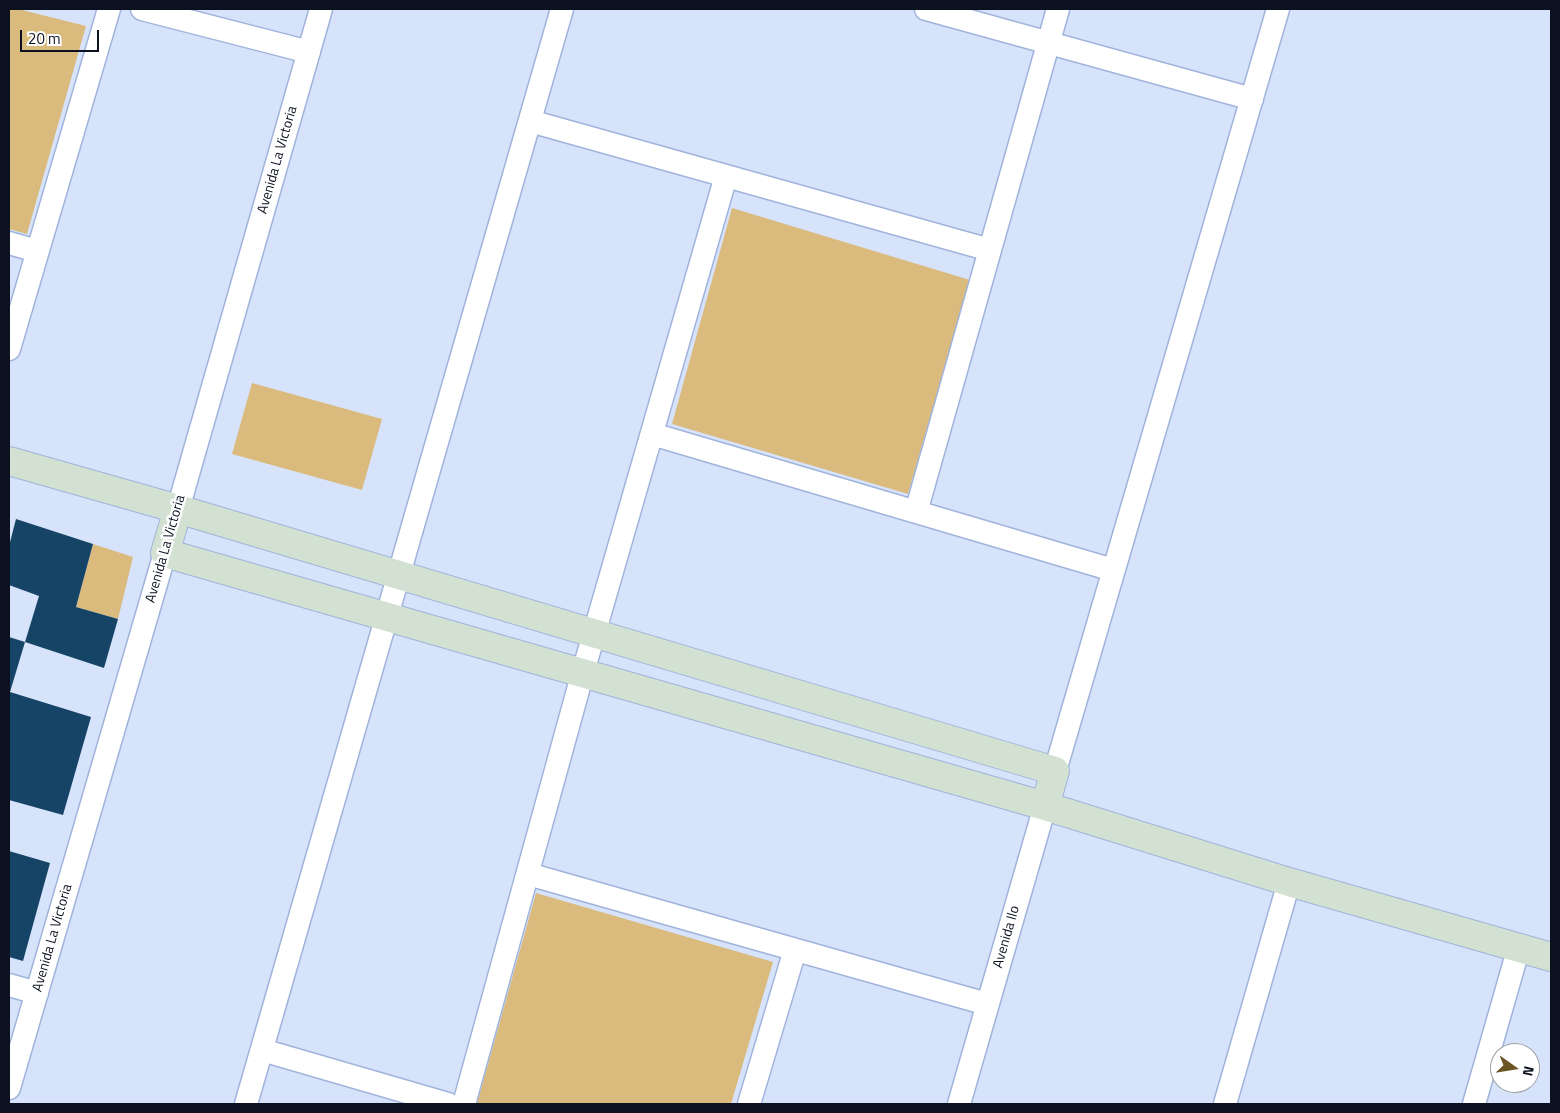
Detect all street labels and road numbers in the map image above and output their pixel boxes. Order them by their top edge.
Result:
street label: Avenida La Victoria [255,104,301,216]
street label: Avenida La Victoria [143,493,189,605]
street label: Avenida La Victoria [30,882,76,994]
street label: Avenida Ilo [990,904,1024,970]

